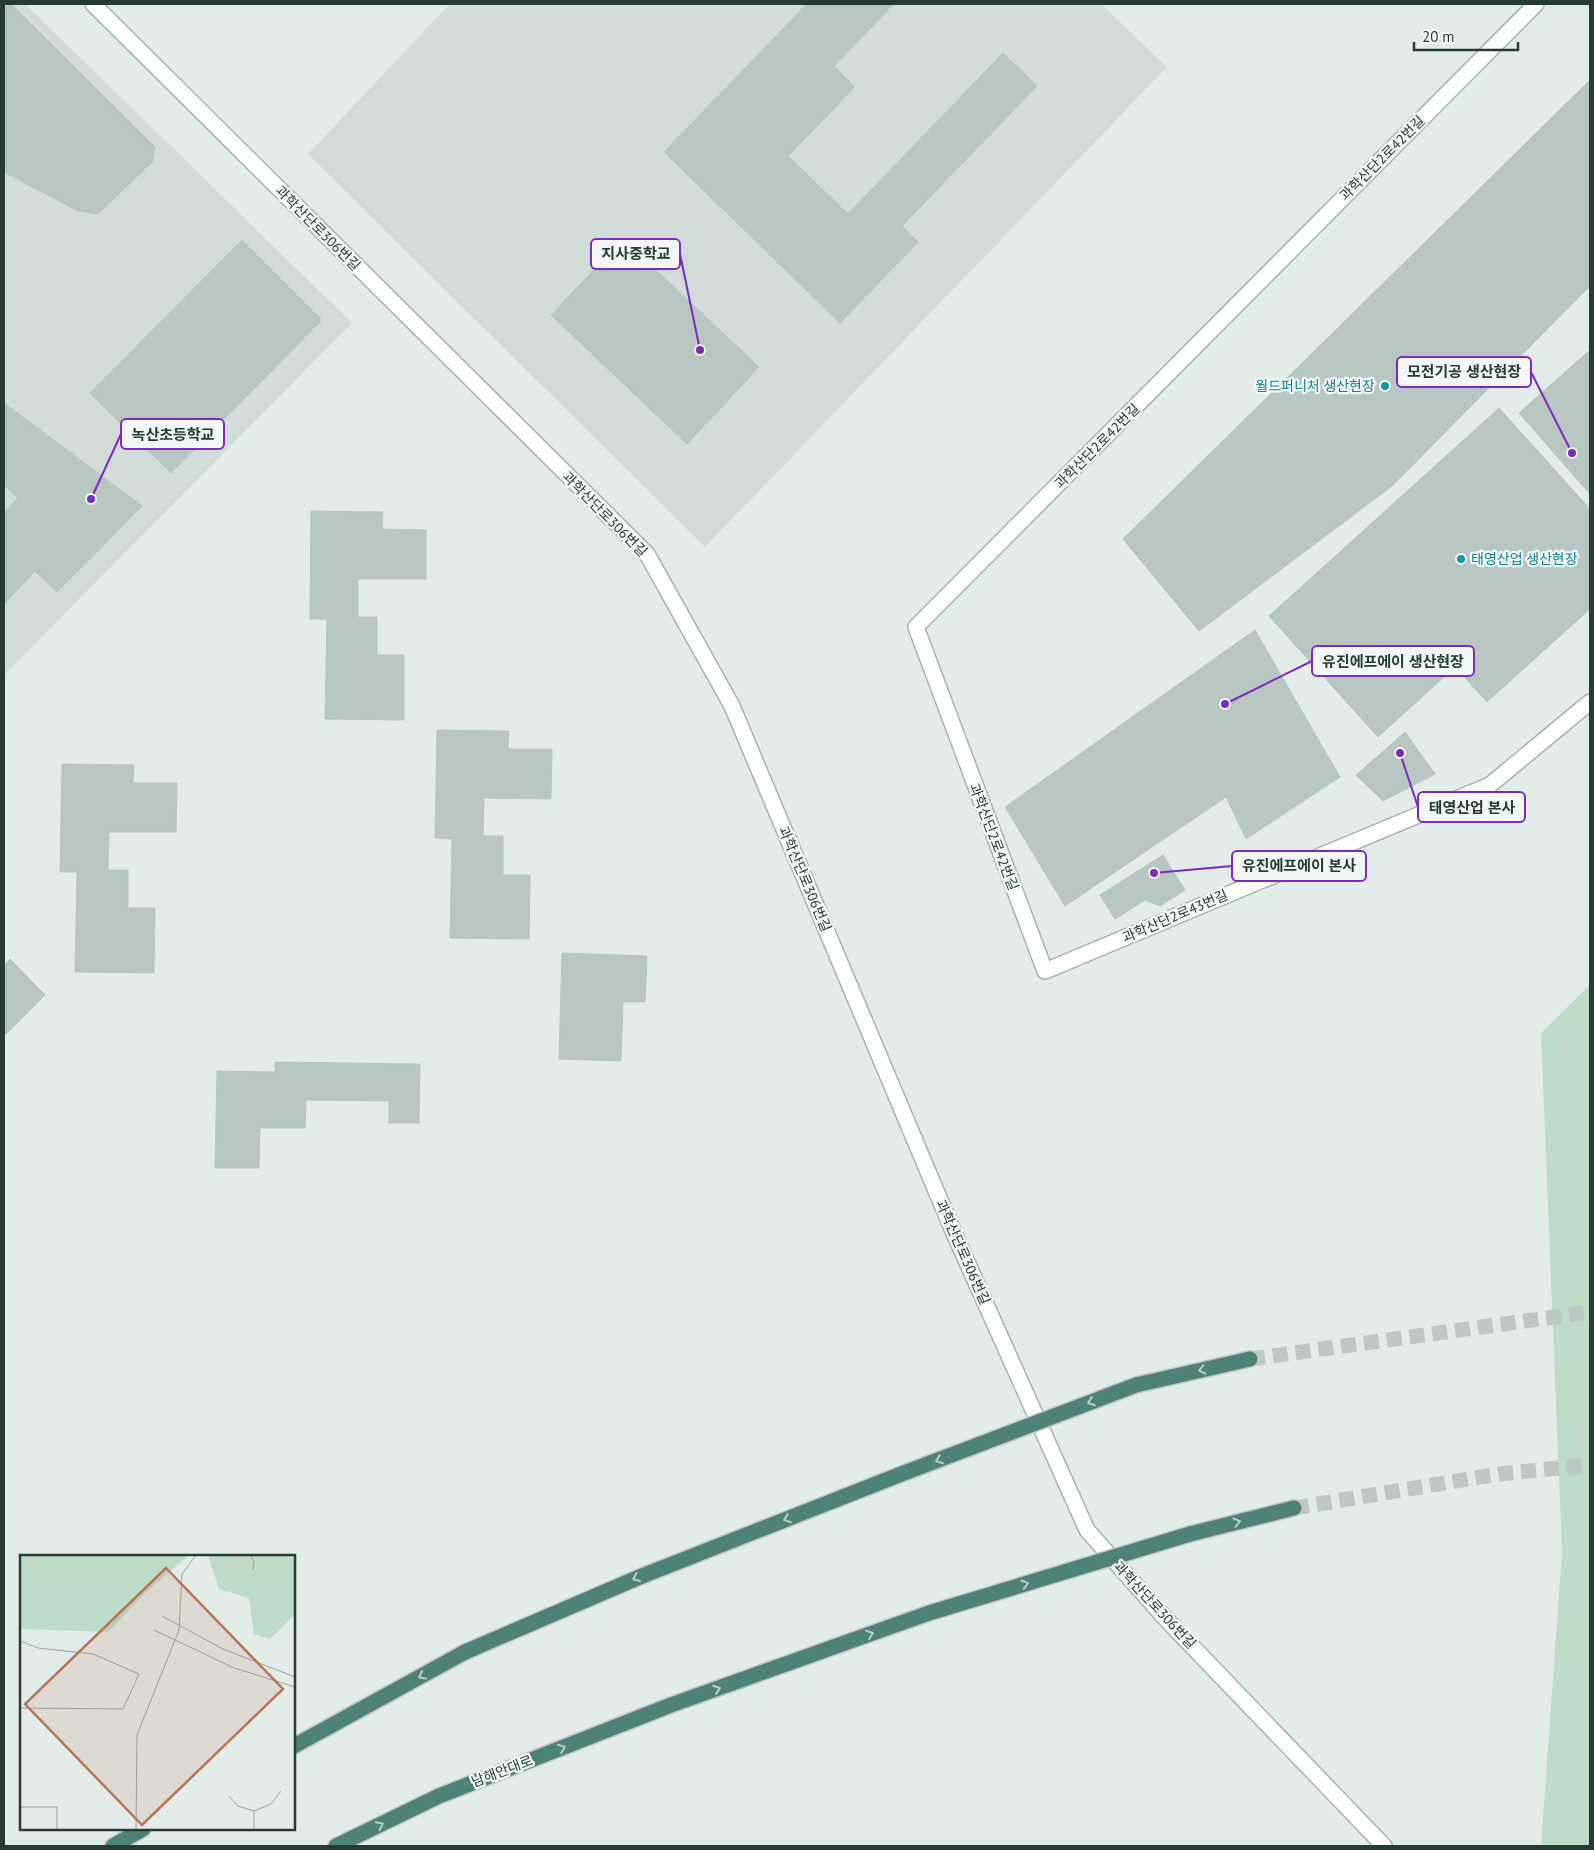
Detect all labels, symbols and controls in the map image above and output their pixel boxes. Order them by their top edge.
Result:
scale bar [1414,20,1518,52]
text: 20 m [1422,27,1455,46]
street label: 과학산단2로42번길 [1336,112,1428,204]
street label: 과학산단로306번길 [272,182,364,274]
callout: 지사중학교 [591,239,680,269]
text: 지사중학교 [601,244,671,263]
callout: 모전기공 생산현장 [1397,357,1531,387]
text: 모전기공 생산현장 [1407,362,1521,381]
place label: 월드퍼니처 생산현장 [1255,377,1375,395]
marker: 월드퍼니처 생산현장 [1379,380,1391,392]
street label: 과학산단2로42번길 [1051,400,1143,492]
callout: 녹산초등학교 [121,419,224,449]
text: 녹산초등학교 [132,425,215,444]
street label: 과학산단로306번길 [559,468,651,560]
place label: 태영산업 생산현장 [1471,550,1578,568]
marker: 태영산업 생산현장 [1455,553,1467,565]
callout: 유진에프에이 생산현장 [1312,646,1474,676]
text: 유진에프에이 생산현장 [1322,652,1464,671]
street label: 과학산단2로42번길 [965,781,1023,893]
callout: 태영산업 본사 [1418,792,1525,822]
text: 태영산업 본사 [1429,798,1515,817]
street label: 과학산단로306번길 [775,823,835,935]
callout: 유진에프에이 본사 [1232,851,1366,881]
text: 유진에프에이 본사 [1242,856,1356,875]
street label: 과학산단2로43번길 [1119,886,1231,946]
street label: 과학산단로306번길 [932,1197,994,1307]
one-way arrow [1198,1364,1207,1375]
one-way arrow [1087,1396,1096,1406]
one-way arrow [935,1454,944,1464]
one-way arrow [783,1513,792,1523]
one-way arrow [1232,1517,1241,1528]
inset map [20,1555,295,1830]
street label: 과학산단로306번길 [1110,1558,1200,1652]
one-way arrow [632,1572,641,1583]
one-way arrow [1020,1580,1029,1590]
one-way arrow [866,1630,874,1640]
one-way arrow [419,1669,428,1679]
one-way arrow [712,1684,721,1694]
one-way arrow [557,1744,565,1754]
street label: 남해안대로 [469,1751,535,1791]
one-way arrow [375,1821,384,1831]

